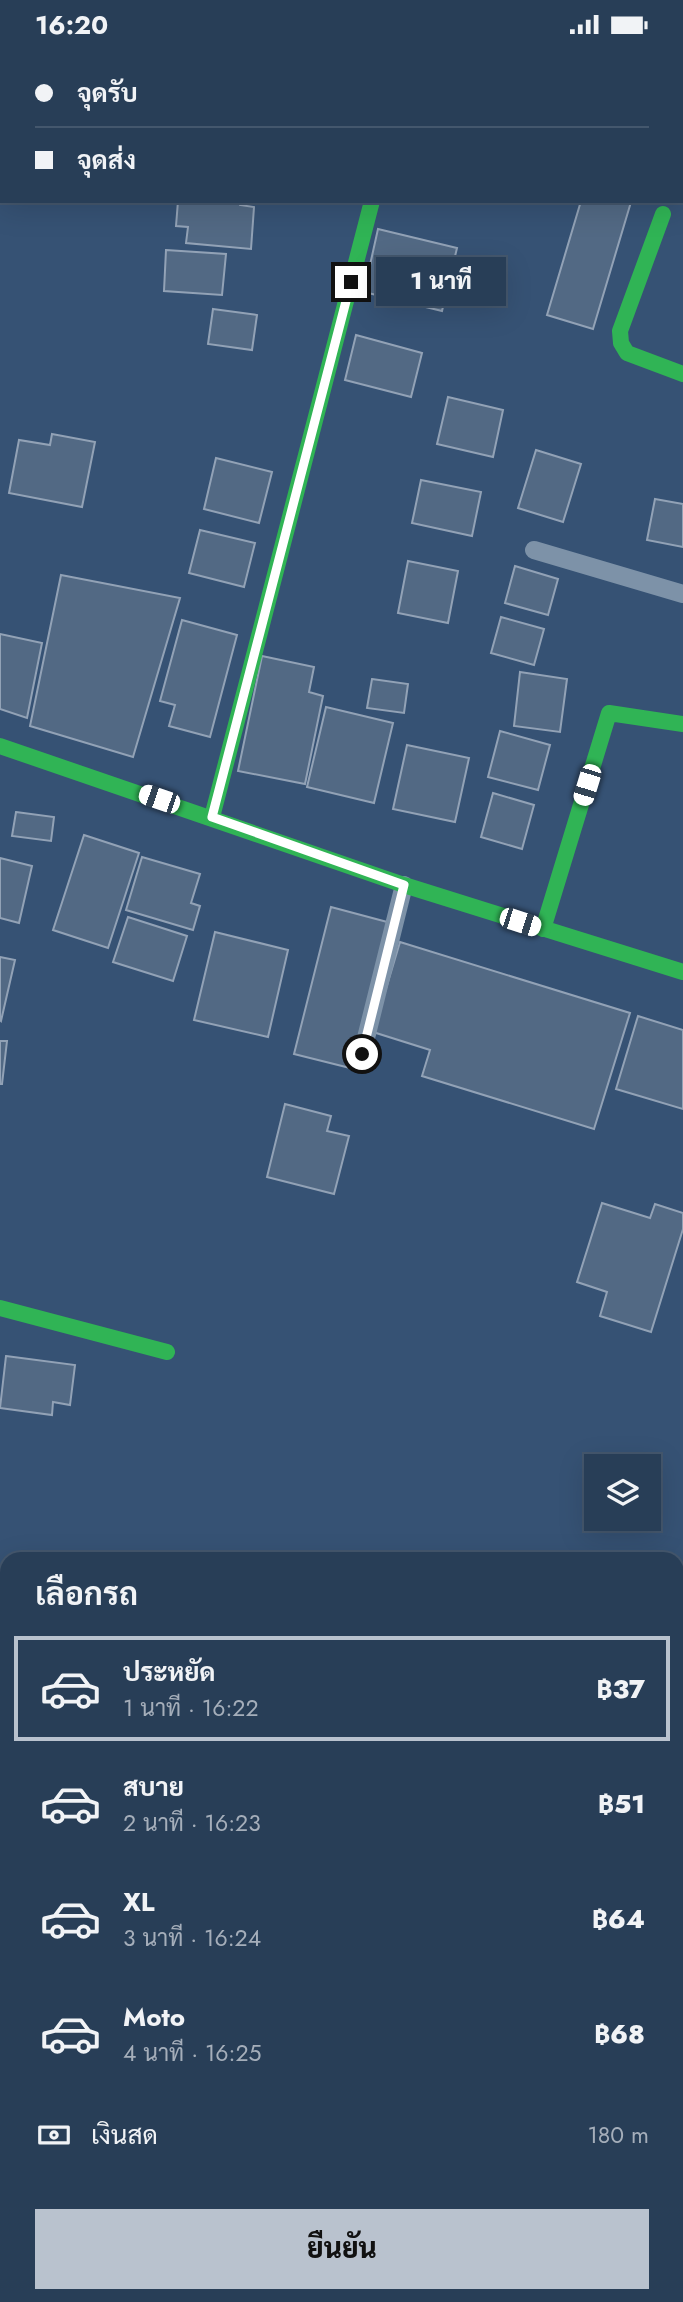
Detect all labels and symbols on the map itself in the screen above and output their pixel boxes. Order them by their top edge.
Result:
callout: 1 นาที [376,257,505,307]
route end [335,266,367,298]
car [571,762,604,808]
car [136,782,183,816]
car [497,906,544,938]
route start [346,1038,378,1070]

